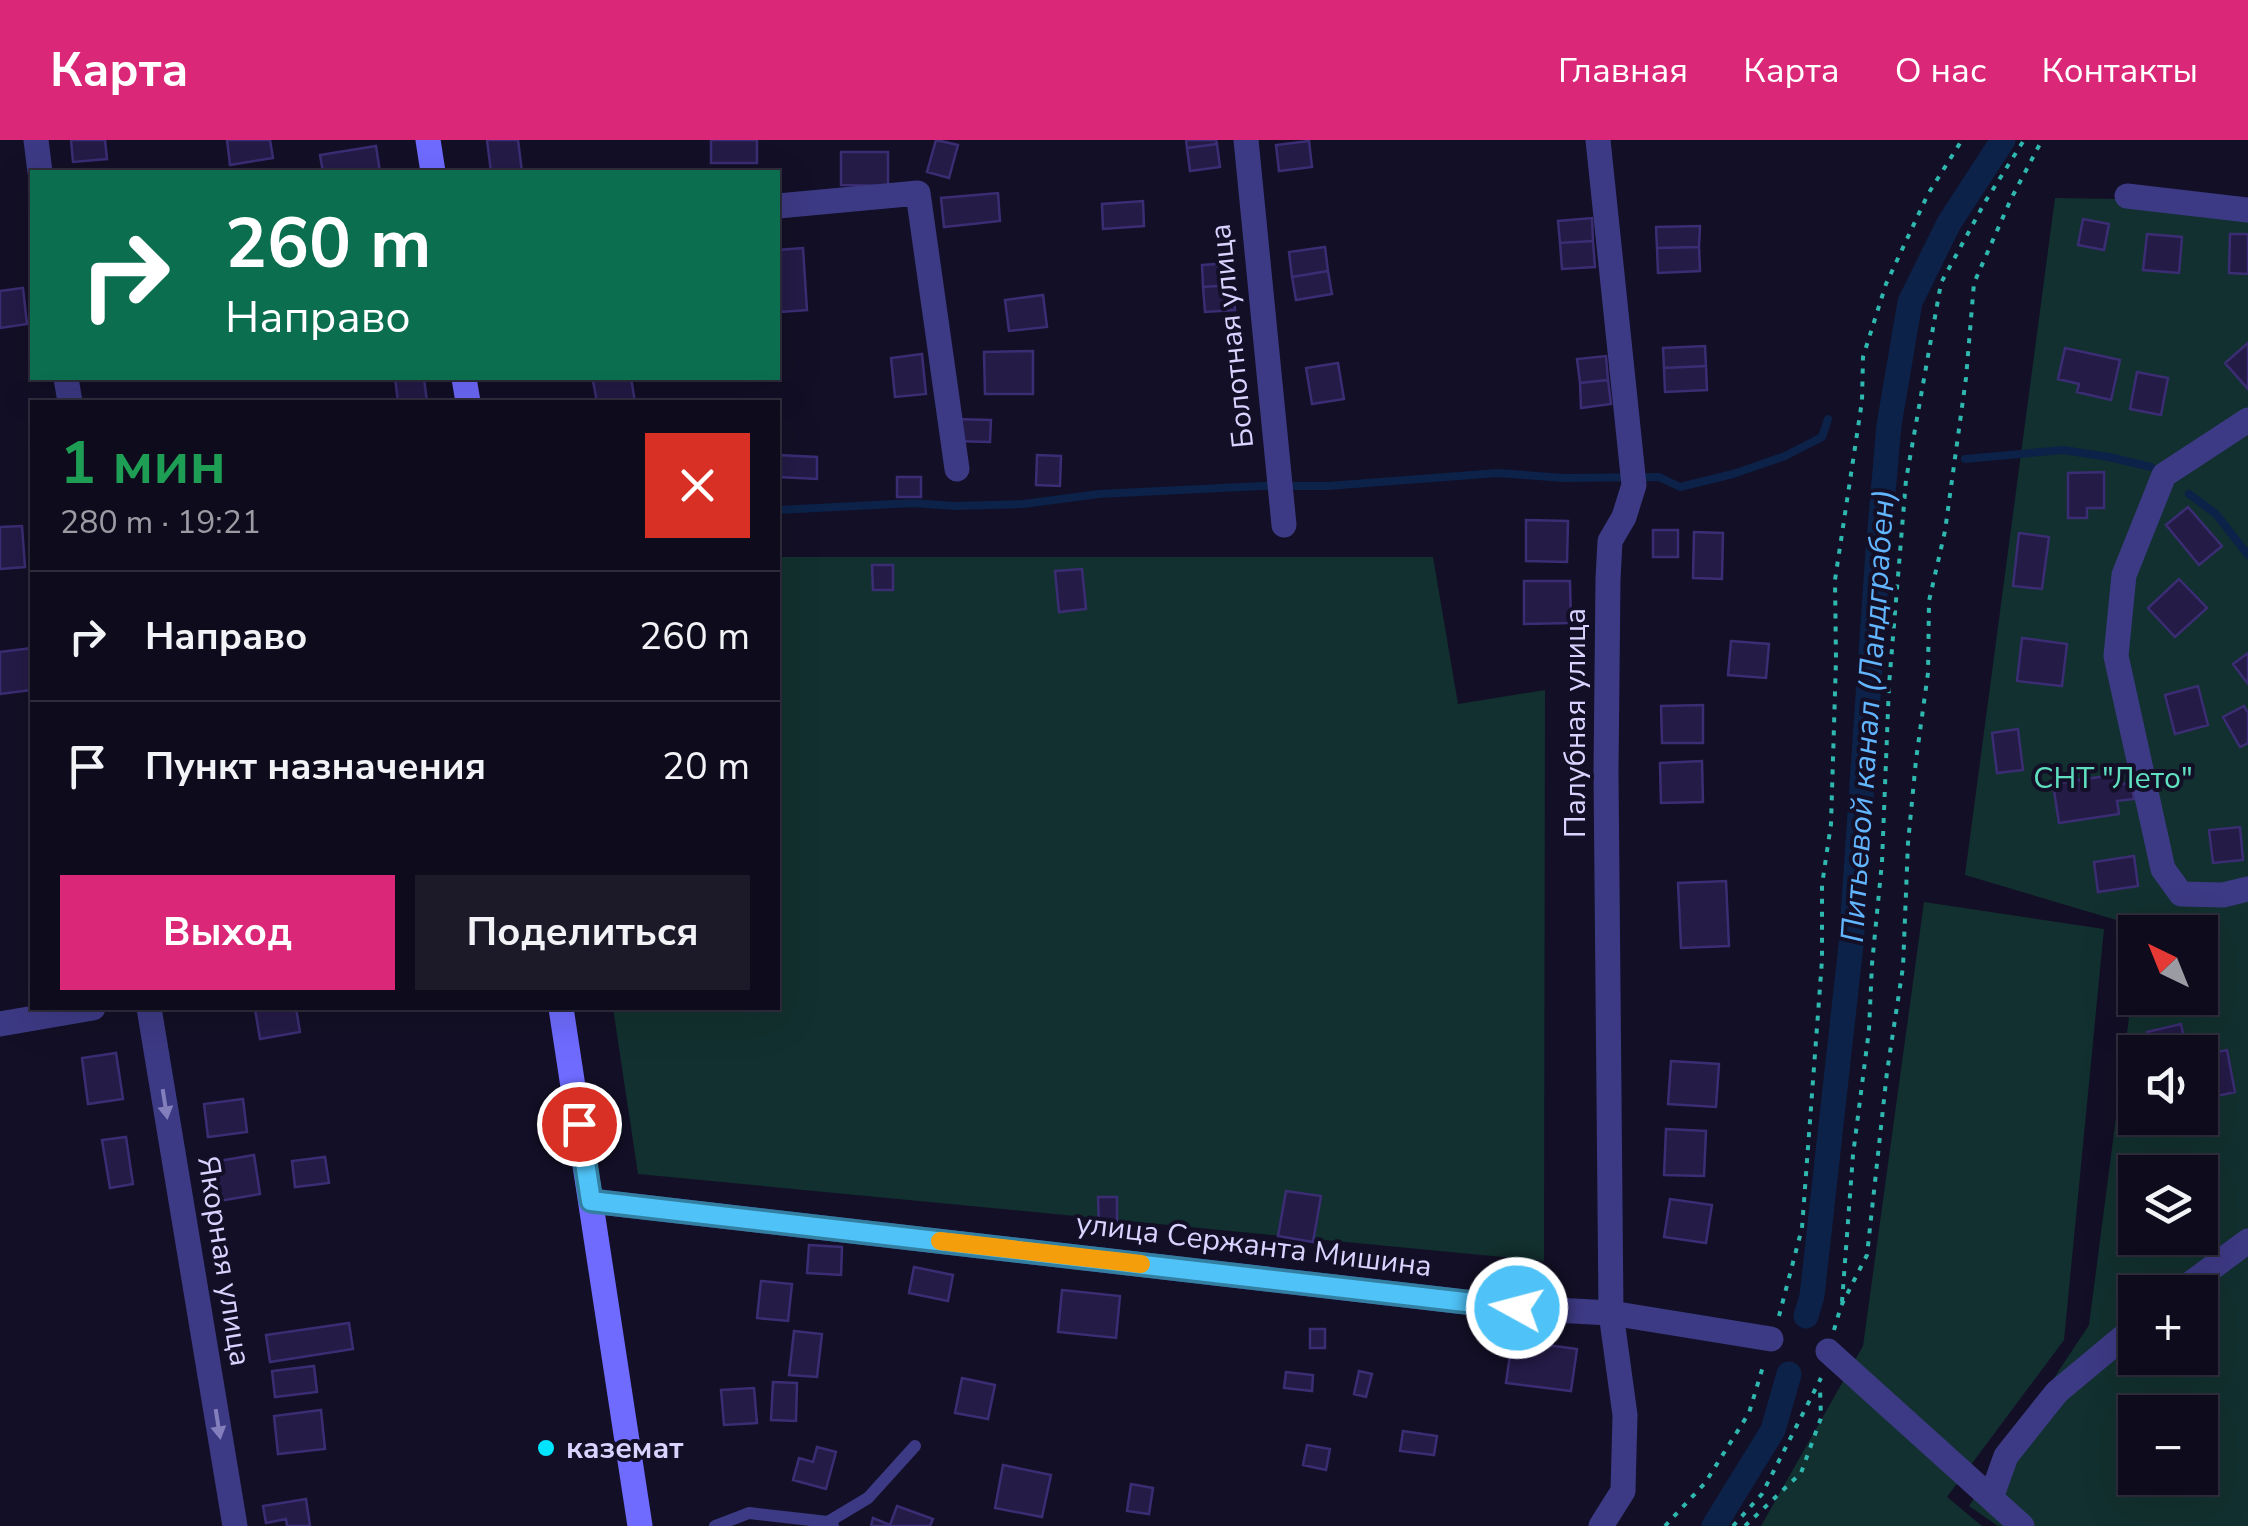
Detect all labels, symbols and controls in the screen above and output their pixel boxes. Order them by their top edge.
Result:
text: Карта [50,37,188,103]
text: Главная [1558,47,1688,94]
text: Карта [1743,47,1840,94]
text: О нас [1895,47,1987,94]
text: Контакты [2042,47,2198,94]
text: 260 m [225,196,431,292]
icon: right [60,210,190,340]
street label: Болотная улица [1200,222,1264,450]
text: Направо [225,287,411,348]
text: 1 мин [60,422,226,504]
button: close [645,433,750,538]
water label: Питьевой канал (Ландграбен) [1831,488,1905,944]
text: 280 m · 19:21 [60,501,261,544]
street label: Палубная улица [1555,608,1596,838]
icon: right [60,609,115,664]
text: Направо [145,611,307,662]
text: 260 m [639,611,750,662]
icon: arrive [60,739,115,794]
text: Пункт назначения [145,741,486,792]
text: 20 m [662,741,750,792]
park label: СНТ "Лето" [2033,758,2193,799]
button: Выход [60,875,395,990]
button: Поделиться [415,875,750,990]
north arrow [2118,915,2218,1015]
map controls [2118,915,2218,1495]
button: sound [2118,1035,2218,1135]
pin [537,1082,622,1167]
one-way arrow [157,1088,173,1120]
icon: arrive [552,1097,607,1152]
street label: Якорная улица [187,1153,261,1369]
button: layers [2118,1155,2218,1255]
street label: улица Сержанта Мишина [1074,1203,1434,1287]
position arrow [1465,1256,1569,1360]
button: + [2118,1275,2218,1375]
button: − [2118,1395,2218,1495]
one-way arrow [211,1409,226,1441]
place label: каземат [566,1428,684,1469]
marker: каземат [535,1437,557,1459]

